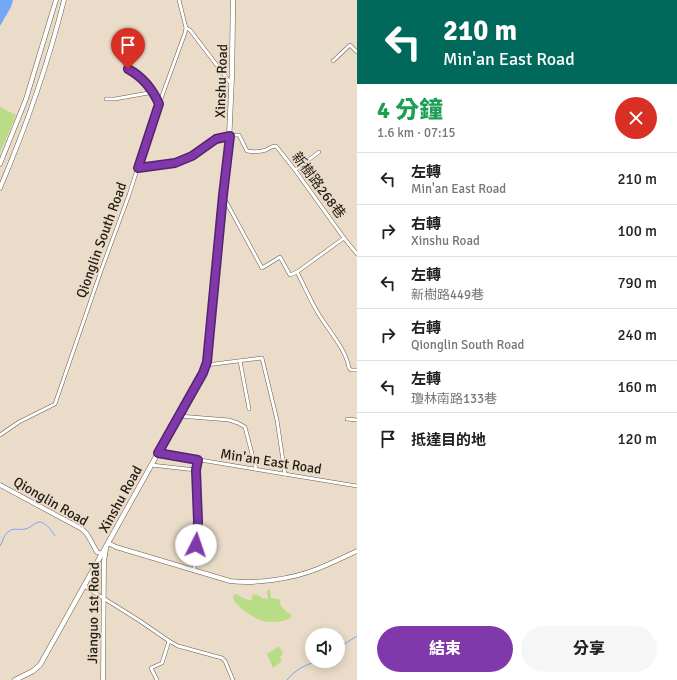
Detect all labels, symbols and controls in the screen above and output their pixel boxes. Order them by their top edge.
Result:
text: 210 m [443,14,517,48]
icon: left [377,16,429,68]
pin [111,28,145,69]
icon: arrive [117,34,139,56]
street label: Xinshu Road [212,44,231,118]
text: Min'an East Road [443,48,575,70]
text: 4 分鐘 [377,95,443,125]
button: close [615,97,657,139]
text: 1.6 km · 07:15 [377,125,455,141]
street label: 新樹路268巷 [288,149,349,222]
text: 左轉 [411,163,441,181]
icon: left [377,168,399,190]
text: 210 m [617,170,657,188]
street label: Qionglin South Road [73,180,130,300]
text: Min'an East Road [411,181,506,197]
text: 右轉 [411,215,441,233]
icon: right [377,220,399,242]
text: 100 m [617,222,657,240]
text: Xinshu Road [411,233,480,249]
text: 左轉 [411,266,441,284]
icon: left [377,272,399,294]
text: 790 m [617,274,657,292]
text: 新樹路449巷 [411,287,484,303]
text: 右轉 [411,319,441,337]
icon: right [377,324,399,346]
text: 240 m [617,326,657,344]
text: Qionglin South Road [411,337,524,353]
text: 左轉 [411,370,441,388]
icon: left [377,376,399,398]
text: 160 m [617,378,657,396]
text: 瓊林南路133巷 [411,391,497,407]
icon: arrive [377,428,399,450]
text: 120 m [617,430,657,448]
text: 抵達目的地 [411,431,486,449]
street label: Min'an East Road [219,445,323,478]
street label: Xinshu Road [95,463,146,536]
street label: Qionglin Road [10,473,91,530]
position arrow [175,524,217,566]
street label: Jianguo 1st Road [84,562,103,664]
button: 結束 [377,626,513,672]
button: 分享 [521,626,657,672]
map controls [305,628,345,668]
button: sound [305,628,345,668]

